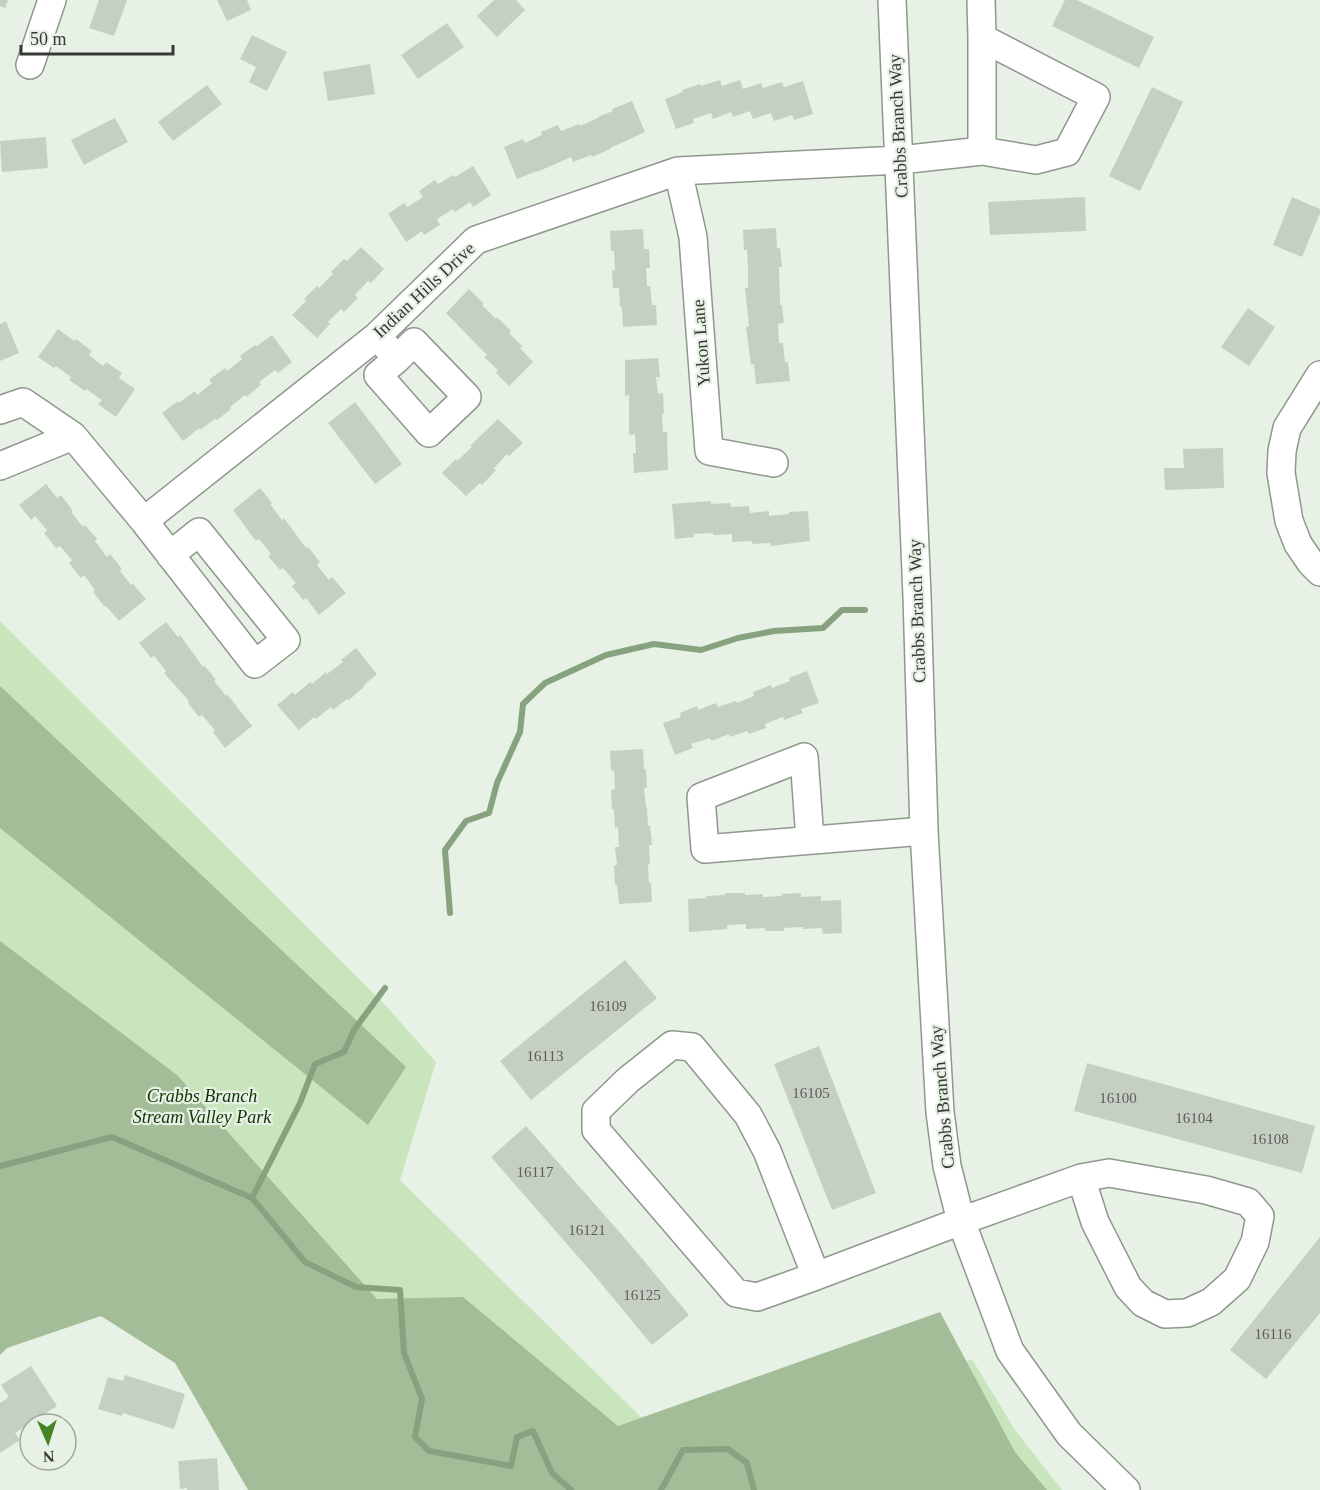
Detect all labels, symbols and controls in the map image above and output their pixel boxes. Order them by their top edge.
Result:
scale bar [21,18,172,56]
text: 50 m [30,29,67,49]
street label: Crabbs Branch Way [884,53,912,199]
street label: Indian Hills Drive [369,238,479,342]
street label: Yukon Lane [688,299,714,387]
street label: Crabbs Branch Way [904,539,930,683]
house number: 16109 [589,998,627,1014]
street label: Crabbs Branch Way [926,1024,958,1170]
house number: 16113 [527,1048,563,1064]
house number: 16105 [792,1085,830,1101]
park label: Crabbs Branch Stream Valley Park [133,1086,272,1127]
house number: 16100 [1099,1090,1137,1106]
house number: 16104 [1175,1110,1213,1126]
house number: 16108 [1251,1131,1289,1147]
house number: 16117 [517,1164,554,1180]
house number: 16121 [568,1222,606,1238]
house number: 16125 [623,1287,661,1303]
house number: 16116 [1255,1326,1292,1342]
north arrow [18,1412,78,1472]
text: N [42,1448,55,1465]

